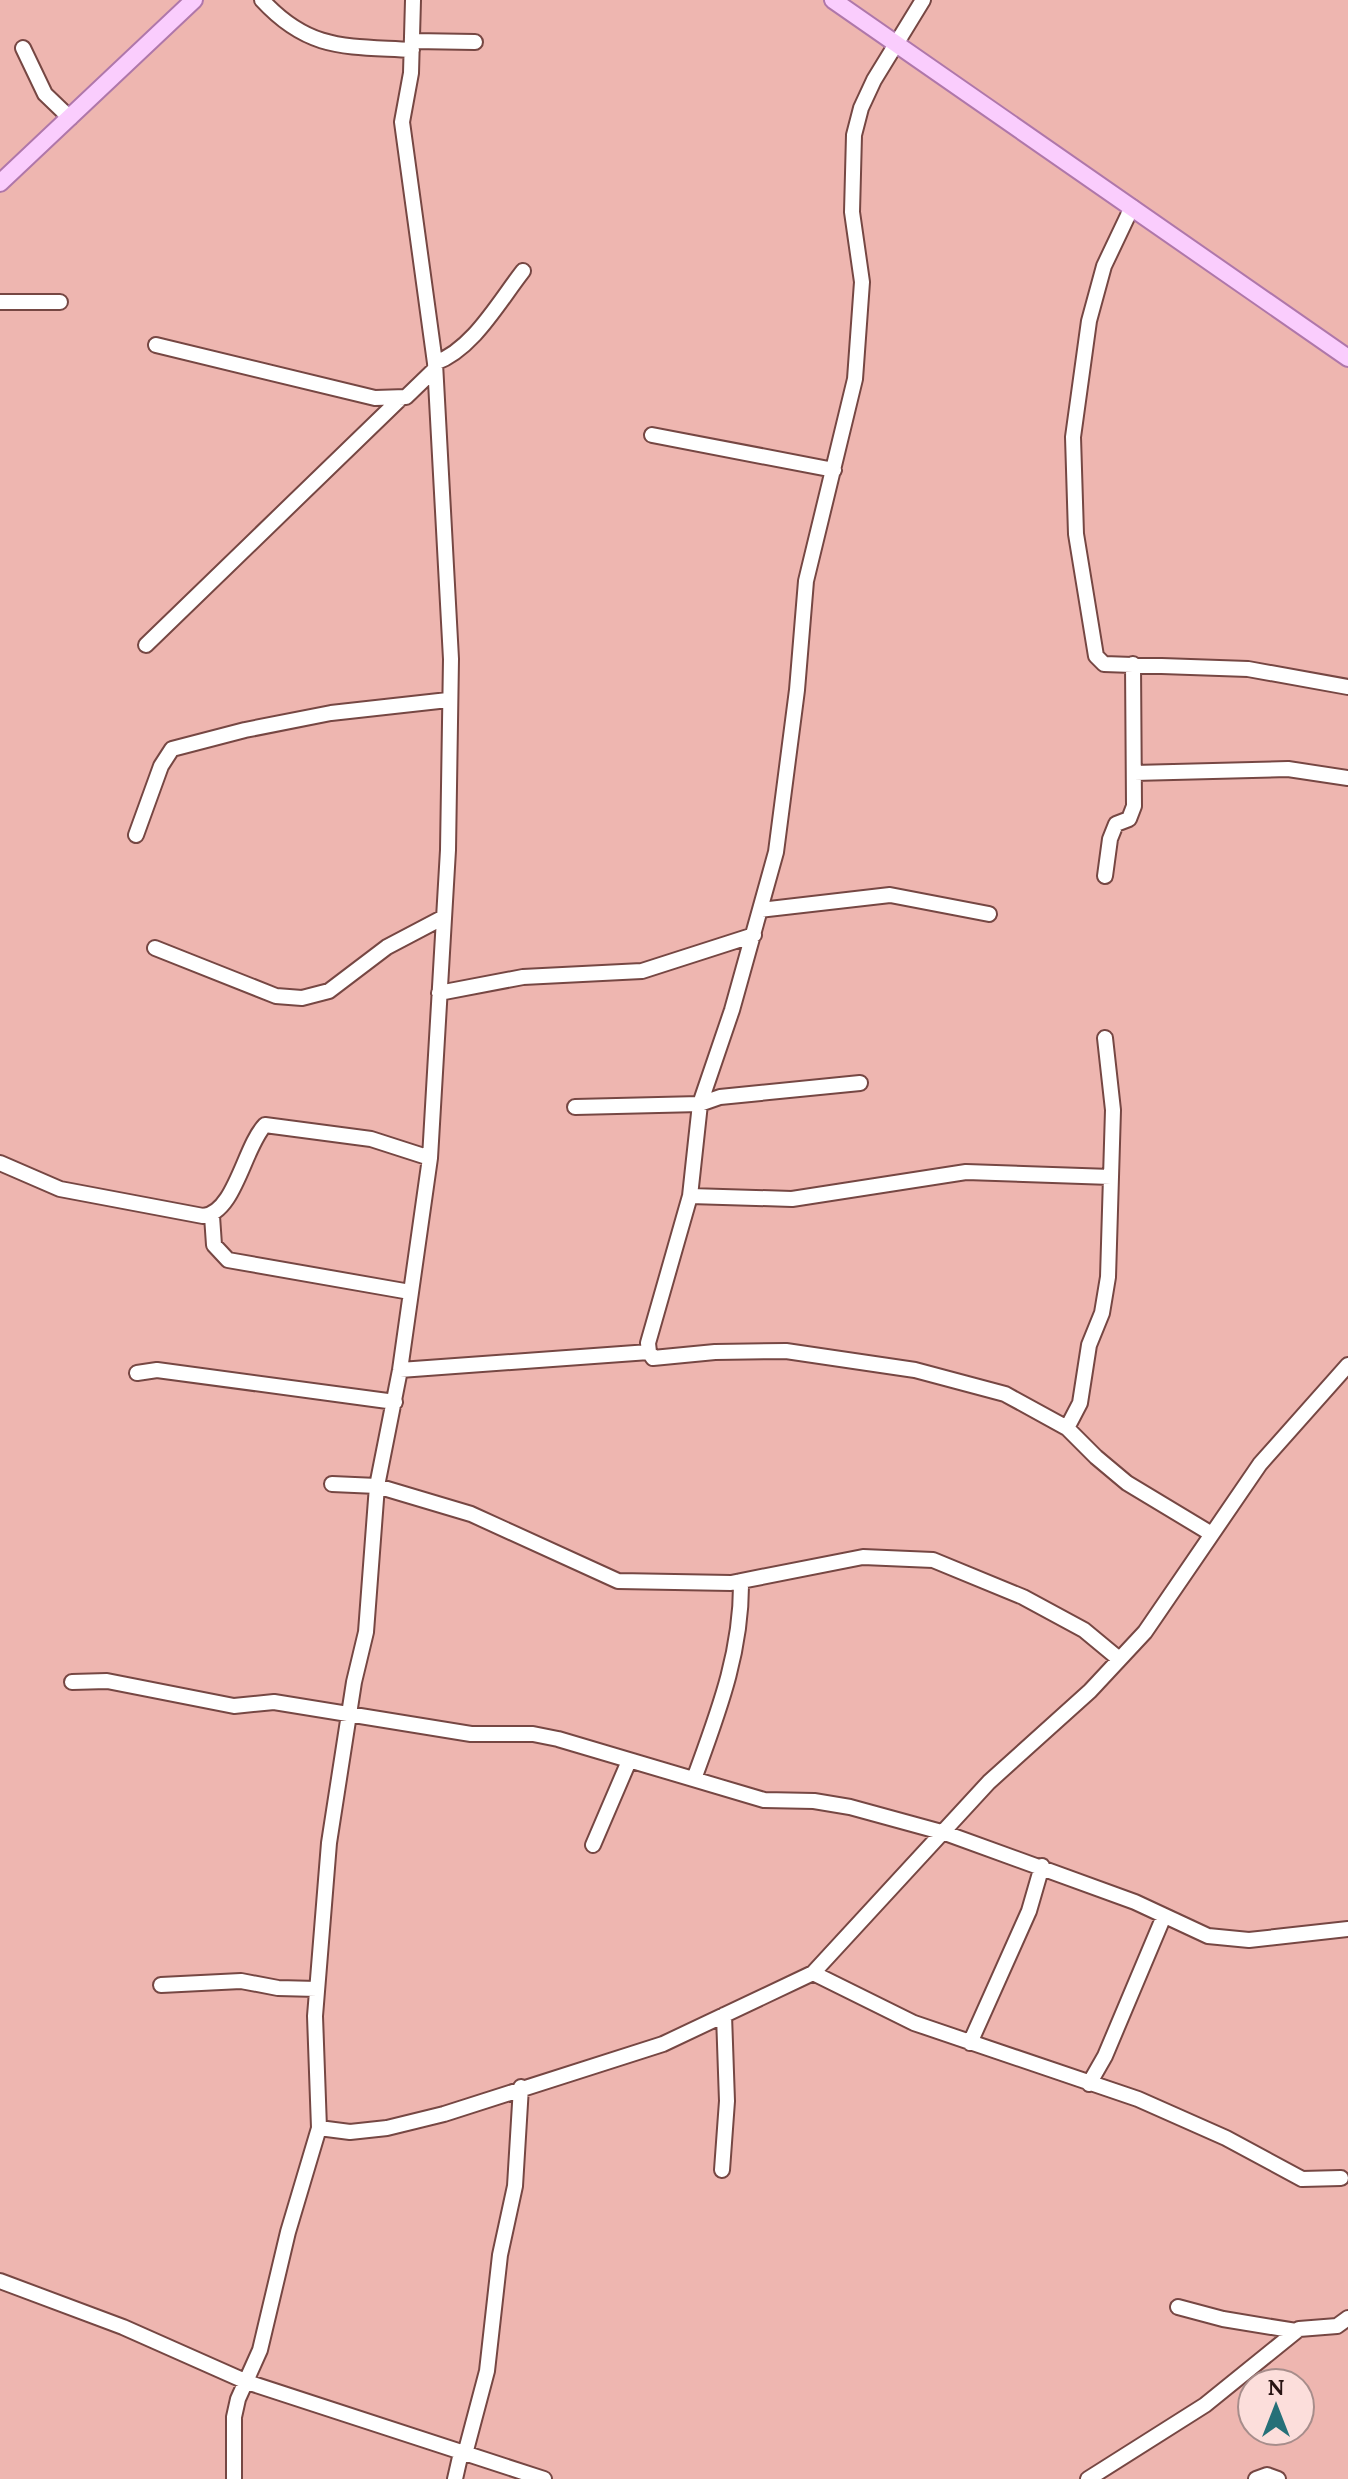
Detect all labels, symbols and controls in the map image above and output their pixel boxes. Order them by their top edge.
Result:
north arrow [1236,2367,1316,2447]
text: N [1267,2373,1285,2401]

